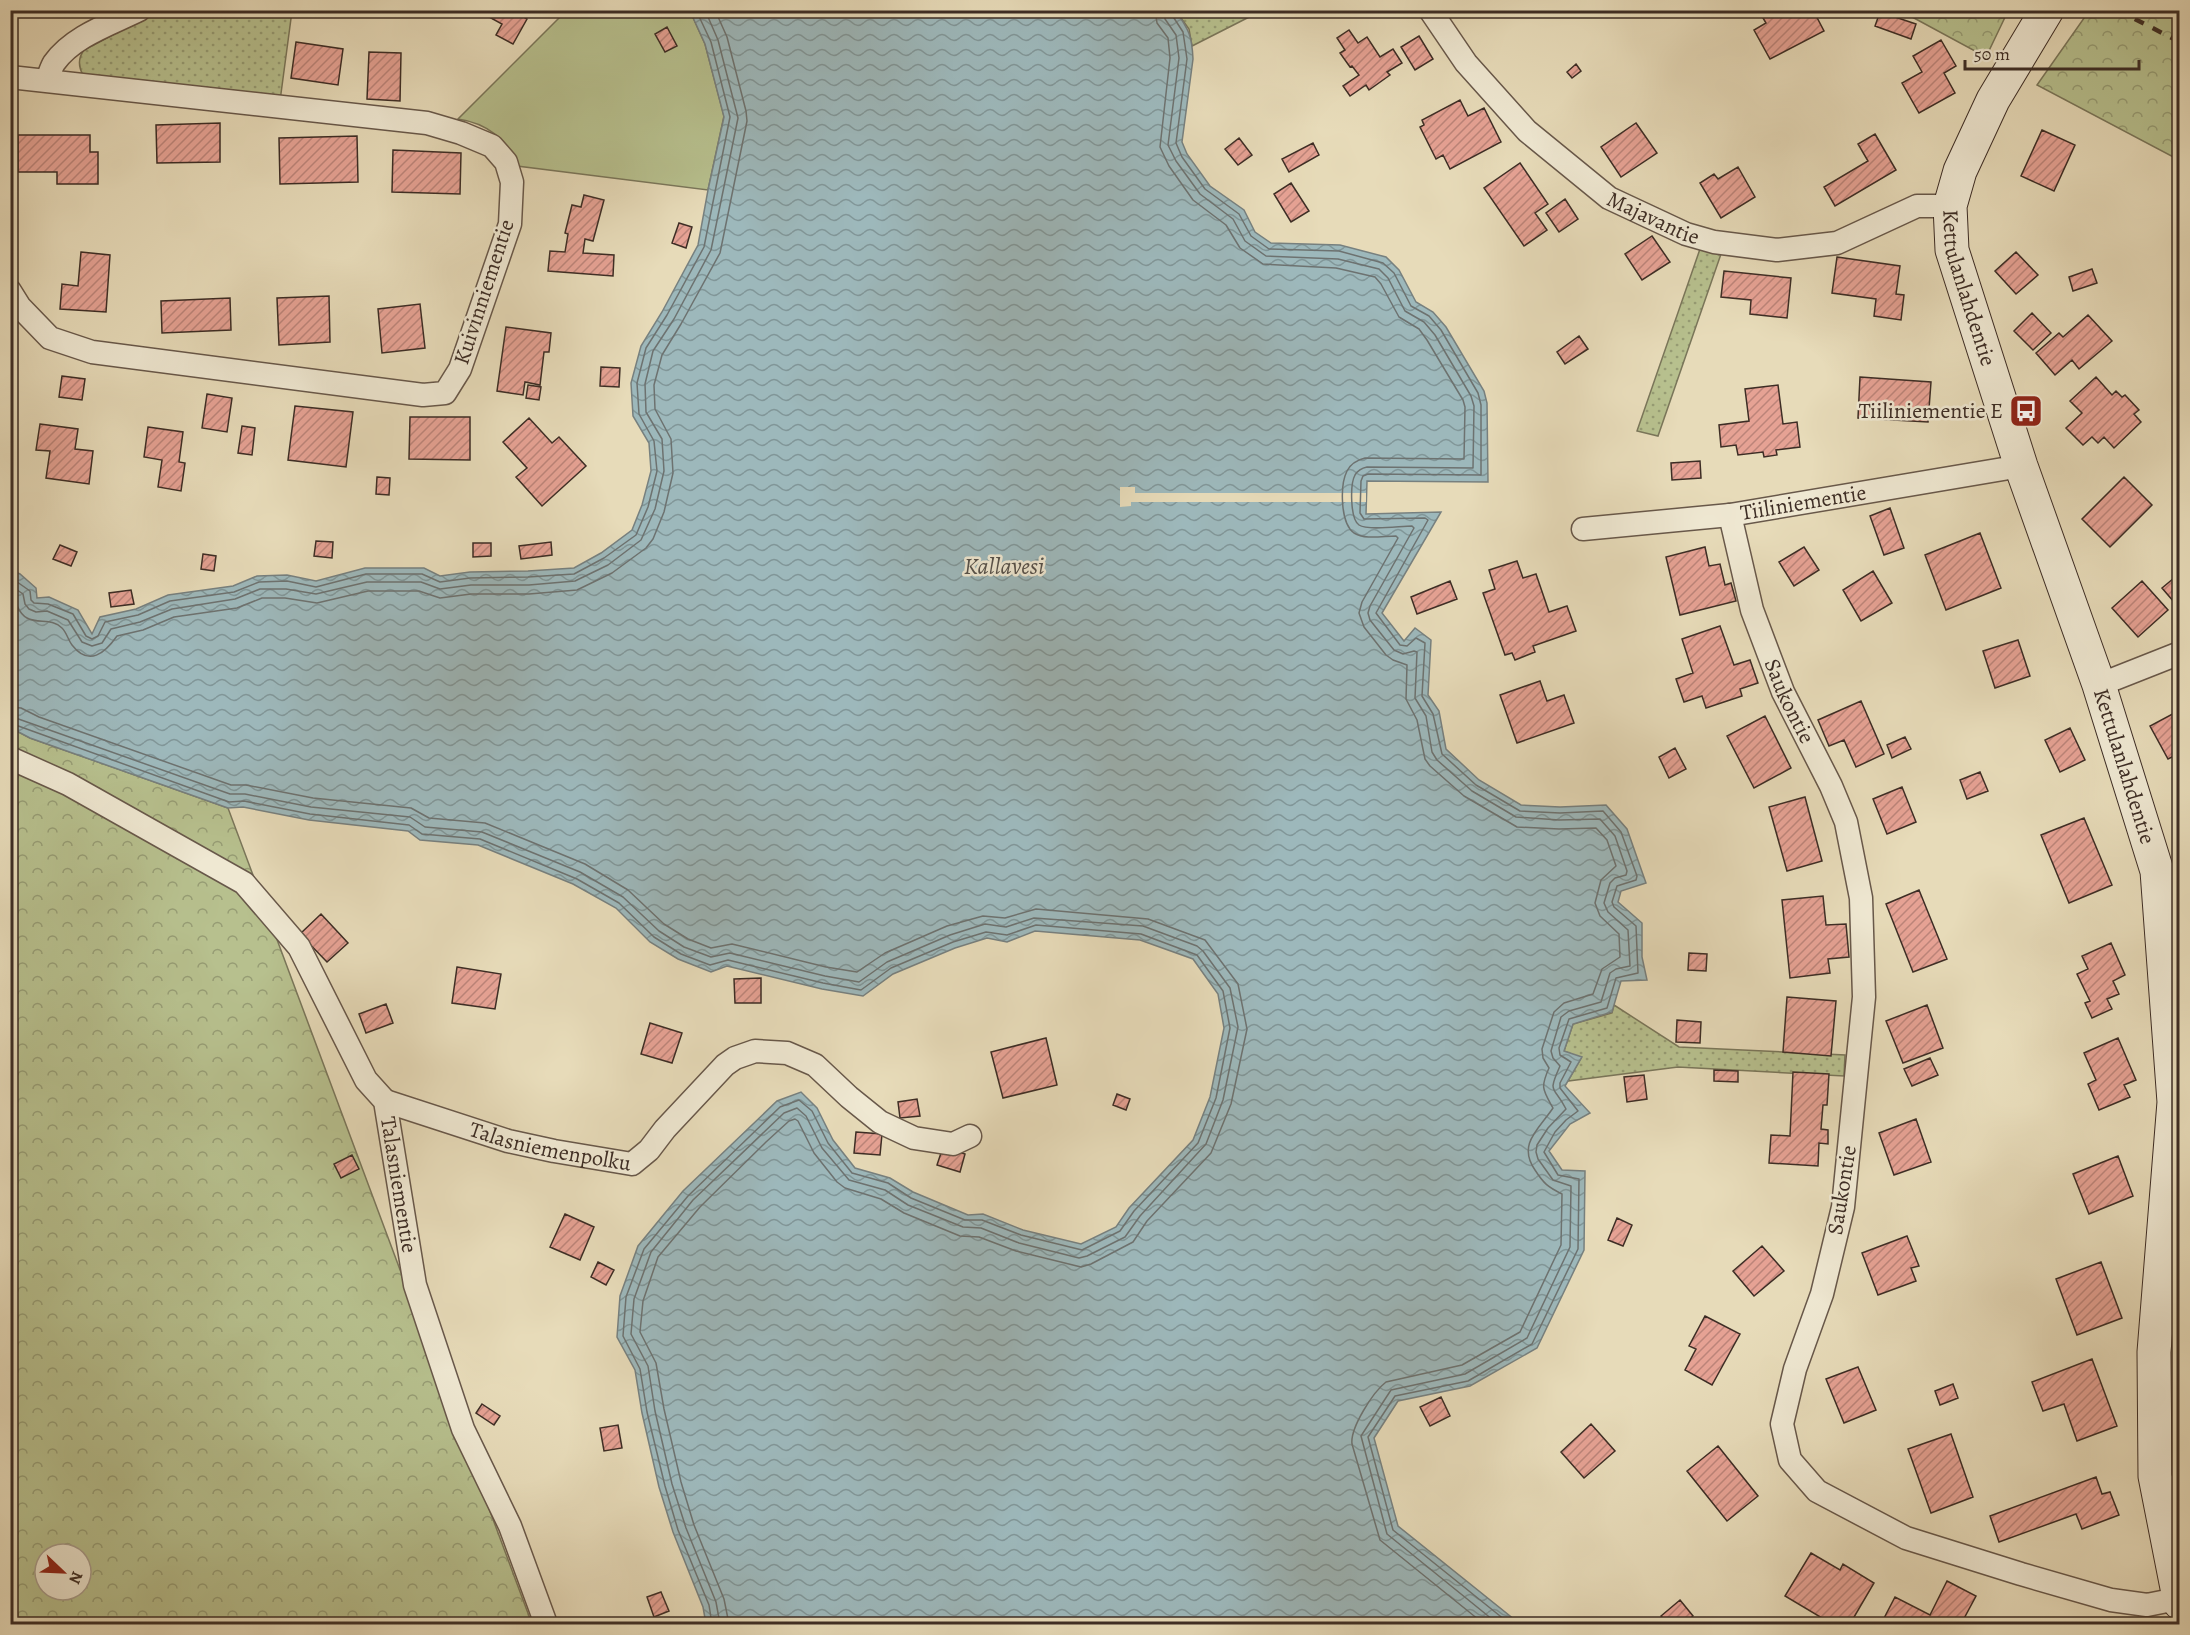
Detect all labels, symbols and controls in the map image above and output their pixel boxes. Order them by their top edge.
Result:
scale bar [1965,33,2139,71]
text: 50 m [1974,42,2010,66]
street label: Majavantie [1602,184,1703,252]
street label: Kettulanlahdentie [1935,209,2003,370]
street label: Kuivinniementie [446,215,522,369]
bus stop icon: Tiiliniementie E [2008,393,2044,429]
place label: Tiiliniementie E [1859,396,2003,426]
street label: Tiiliniementie [1738,477,1868,528]
water label: Kallavesi [964,550,1044,582]
street label: Saukontie [1757,655,1822,749]
street label: Kettulanlahdentie [2086,685,2163,848]
street label: Talasniemenpolku [466,1114,634,1179]
street label: Talasniementie [373,1115,425,1255]
street label: Saukontie [1820,1143,1864,1237]
north arrow [33,1542,93,1602]
text: N [63,1568,88,1587]

